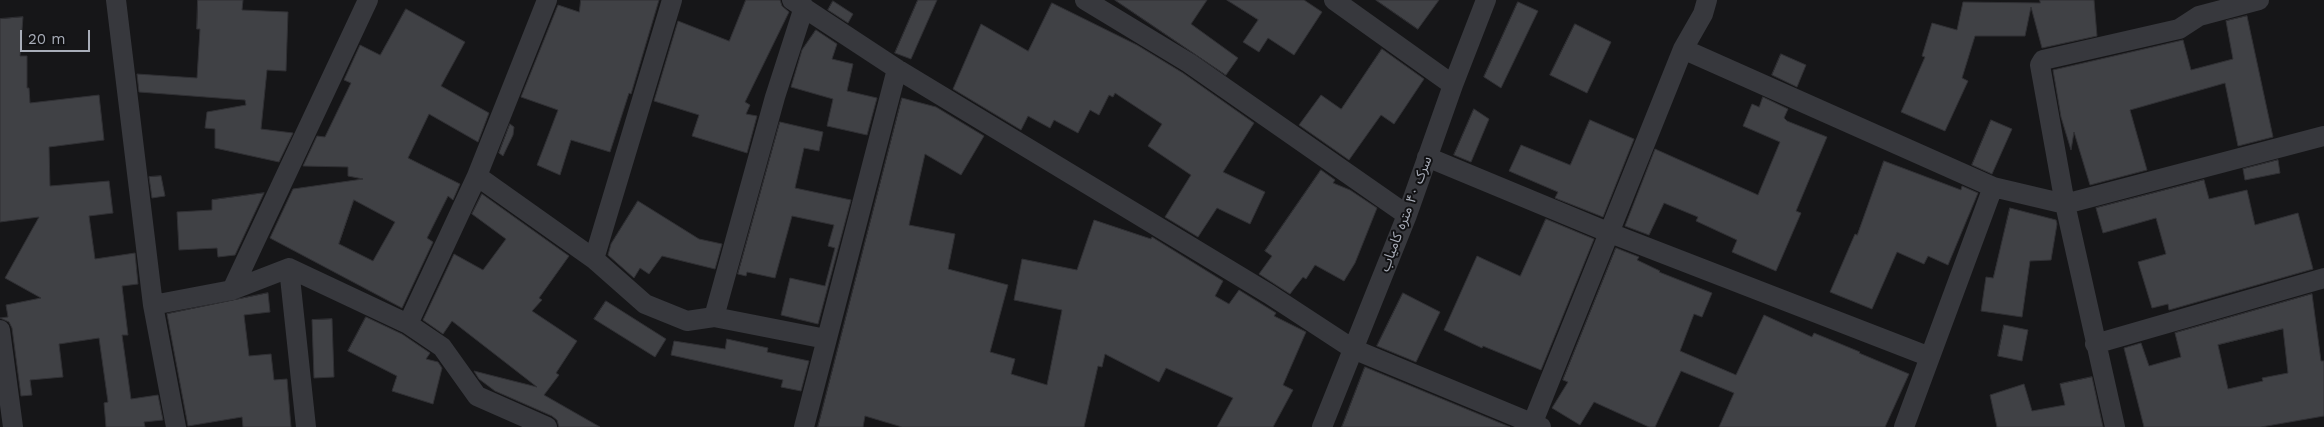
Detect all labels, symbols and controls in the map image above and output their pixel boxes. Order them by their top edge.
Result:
scale bar [22,20,92,52]
text: 20 m [28,30,66,48]
street label: سرک ۴۰ متره کامیاب [1376,154,1436,274]

